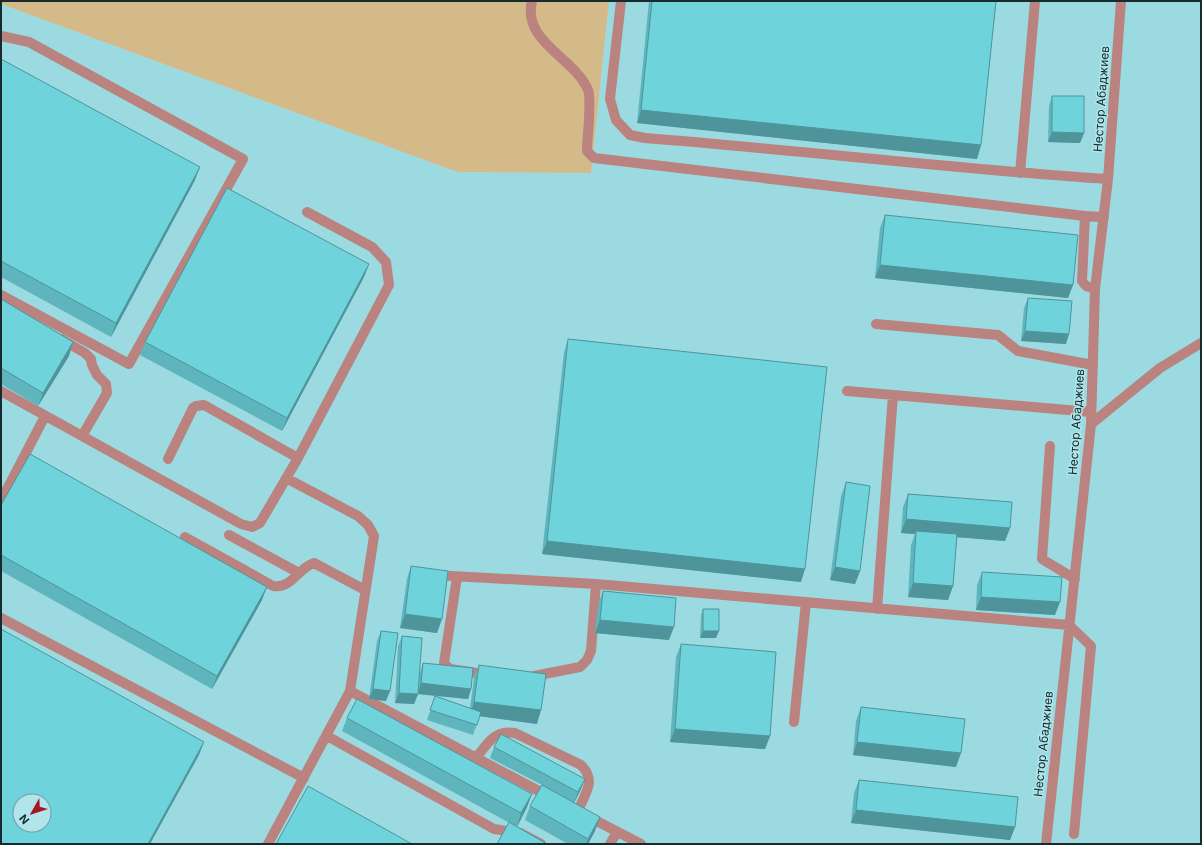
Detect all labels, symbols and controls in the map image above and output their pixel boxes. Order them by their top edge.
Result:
street label: Нестор Абаджиев [1090,45,1112,153]
street label: Нестор Абаджиев [1065,368,1087,476]
street label: Нестор Абаджиев [1030,690,1056,798]
north arrow [12,793,52,833]
text: N [16,812,32,827]

